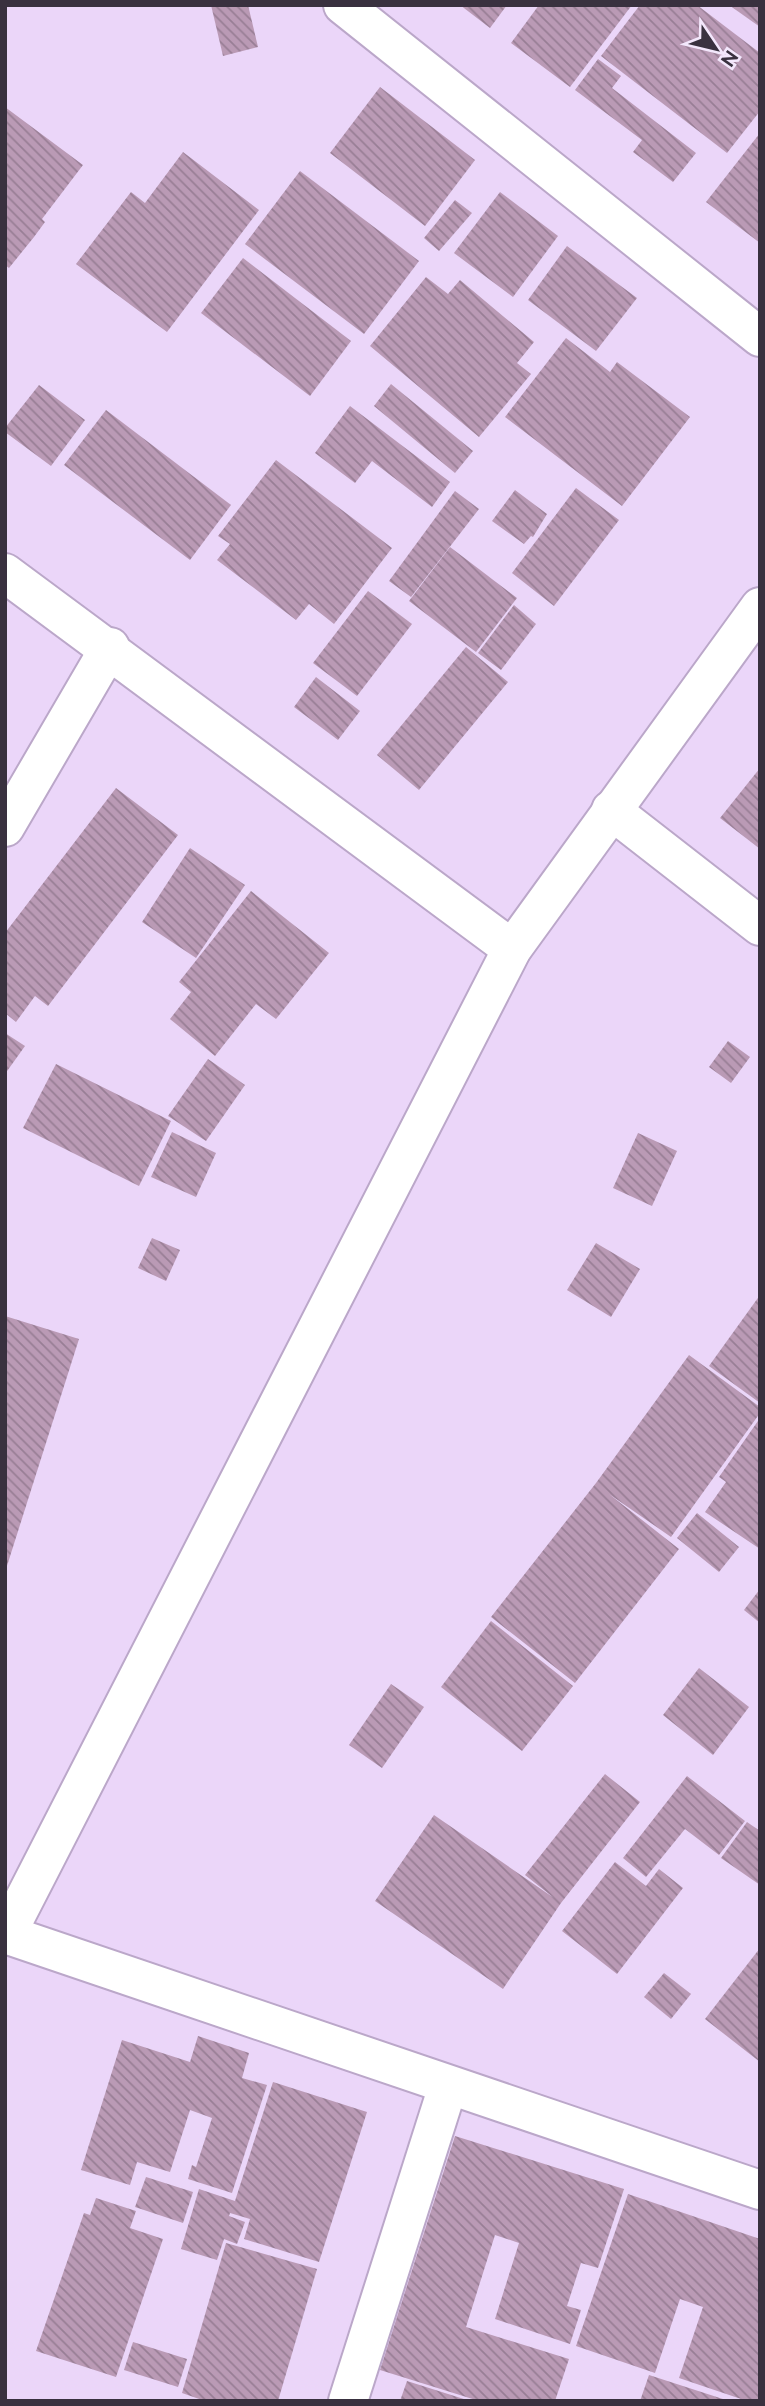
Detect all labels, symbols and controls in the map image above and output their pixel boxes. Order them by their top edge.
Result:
north arrow [681,14,751,84]
text: N [717,47,743,71]

